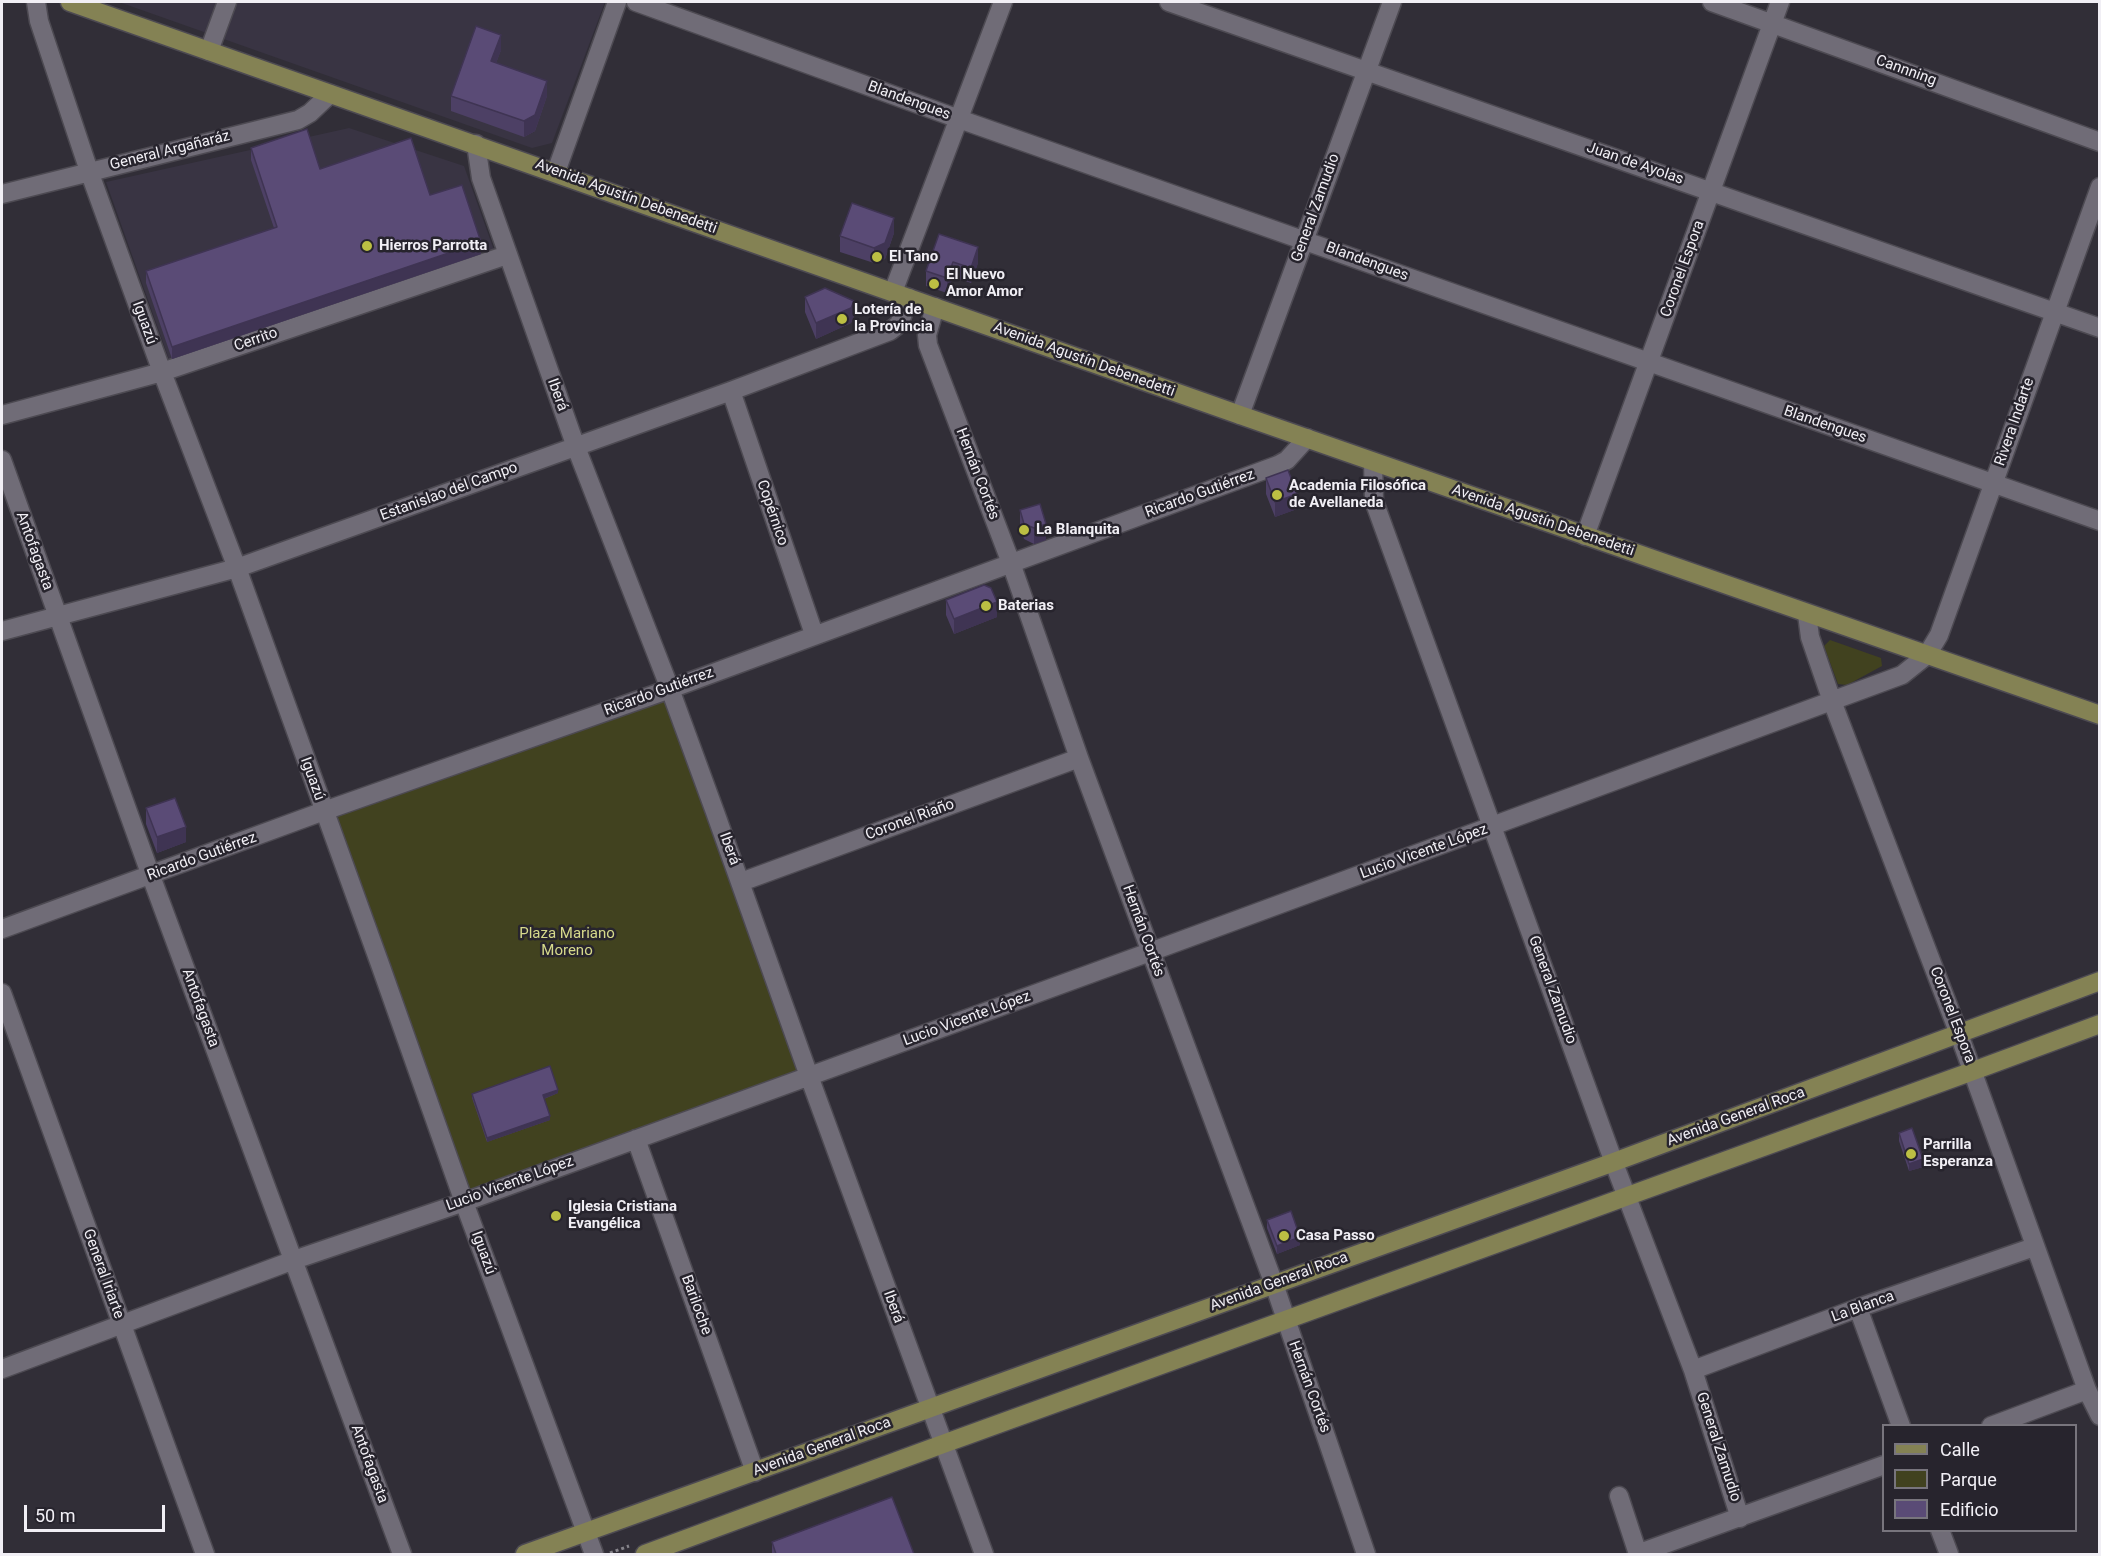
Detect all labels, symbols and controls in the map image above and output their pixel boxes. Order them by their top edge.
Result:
street label: Cannning [1873,52,1939,90]
street label: Blandengues [865,78,953,124]
street label: General Argañaráz [108,127,232,175]
street label: Juan de Ayolas [1584,139,1686,189]
street label: General Zamudio [1288,151,1344,265]
street label: Avenida Agustín Debenedetti [533,156,719,238]
street label: Coronel Espora [1657,218,1709,320]
place label: Hierros Parrotta [379,237,487,255]
marker: Hierros Parrotta [360,239,374,253]
street label: Blandengues [1323,239,1411,285]
place label: El Tano [889,248,938,266]
marker: El Tano [870,250,884,264]
place label: El Nuevo Amor Amor [946,266,1023,301]
marker: El Nuevo Amor Amor [927,277,941,291]
street label: Iguazú [128,299,160,347]
place label: Lotería de la Provincia [854,301,933,336]
marker: Lotería de la Provincia [835,312,849,326]
street label: Avenida Agustín Debenedetti [991,319,1177,401]
street label: Cerrito [232,324,280,356]
street label: Iberá [543,376,571,414]
street label: Rivera Indarte [1992,376,2038,468]
street label: Blandengues [1781,402,1869,448]
street label: Hernán Cortés [951,426,1003,522]
street label: Estanislao del Campo [378,459,520,525]
street label: Ricardo Gutiérrez [1143,466,1257,522]
place label: Academia Filosófica de Avellaneda [1289,477,1426,512]
street label: Copérnico [752,478,792,548]
street label: Avenida Agustín Debenedetti [1449,481,1637,561]
marker: Academia Filosófica de Avellaneda [1270,488,1284,502]
street label: Antofagasta [11,509,57,593]
place label: La Blanquita [1036,521,1120,539]
marker: La Blanquita [1017,523,1031,537]
place label: Baterias [998,597,1054,615]
marker: Baterias [979,599,993,613]
street label: Ricardo Gutiérrez [602,664,716,720]
street label: Iguazú [296,755,328,803]
street label: Coronel Riaño [863,796,957,844]
street label: Lucio Vicente López [1358,821,1490,883]
street label: Ricardo Gutiérrez [145,829,259,885]
street label: Iberá [715,830,743,868]
street label: Hernán Cortés [1118,883,1168,979]
park label: Plaza Mariano Moreno [519,925,615,960]
street label: General Zamudio [1524,933,1580,1047]
street label: Coronel Espora [1925,964,1979,1066]
street label: Antofagasta [177,966,223,1050]
street label: Lucio Vicente López [901,988,1033,1050]
street label: Avenida General Roca [1665,1084,1807,1150]
place label: Parrilla Esperanza [1923,1136,1993,1171]
marker: Parrilla Esperanza [1904,1147,1918,1161]
street label: Lucio Vicente López [444,1153,576,1215]
place label: Iglesia Cristiana Evangélica [568,1198,677,1233]
marker: Iglesia Cristiana Evangélica [549,1209,563,1223]
street label: General Iriarte [78,1227,128,1321]
place label: Casa Passo [1296,1227,1375,1245]
street label: Iguazú [467,1229,499,1277]
marker: Casa Passo [1277,1229,1291,1243]
street label: Avenida General Roca [1208,1249,1350,1315]
street label: Bariloche [677,1273,715,1337]
street label: La Blanca [1829,1287,1897,1327]
street label: Iberá [879,1288,907,1326]
street label: Hernán Cortés [1284,1339,1334,1435]
street label: General Zamudio [1692,1390,1744,1504]
street label: Avenida General Roca [751,1414,893,1480]
street label: Antofagasta [346,1422,392,1506]
legend [1882,1424,2077,1532]
text: Calle [1940,1439,1980,1460]
text: Parque [1940,1469,1997,1490]
scale bar [27,1493,168,1531]
text: Edificio [1940,1499,1999,1520]
text: 50 m [35,1505,75,1526]

